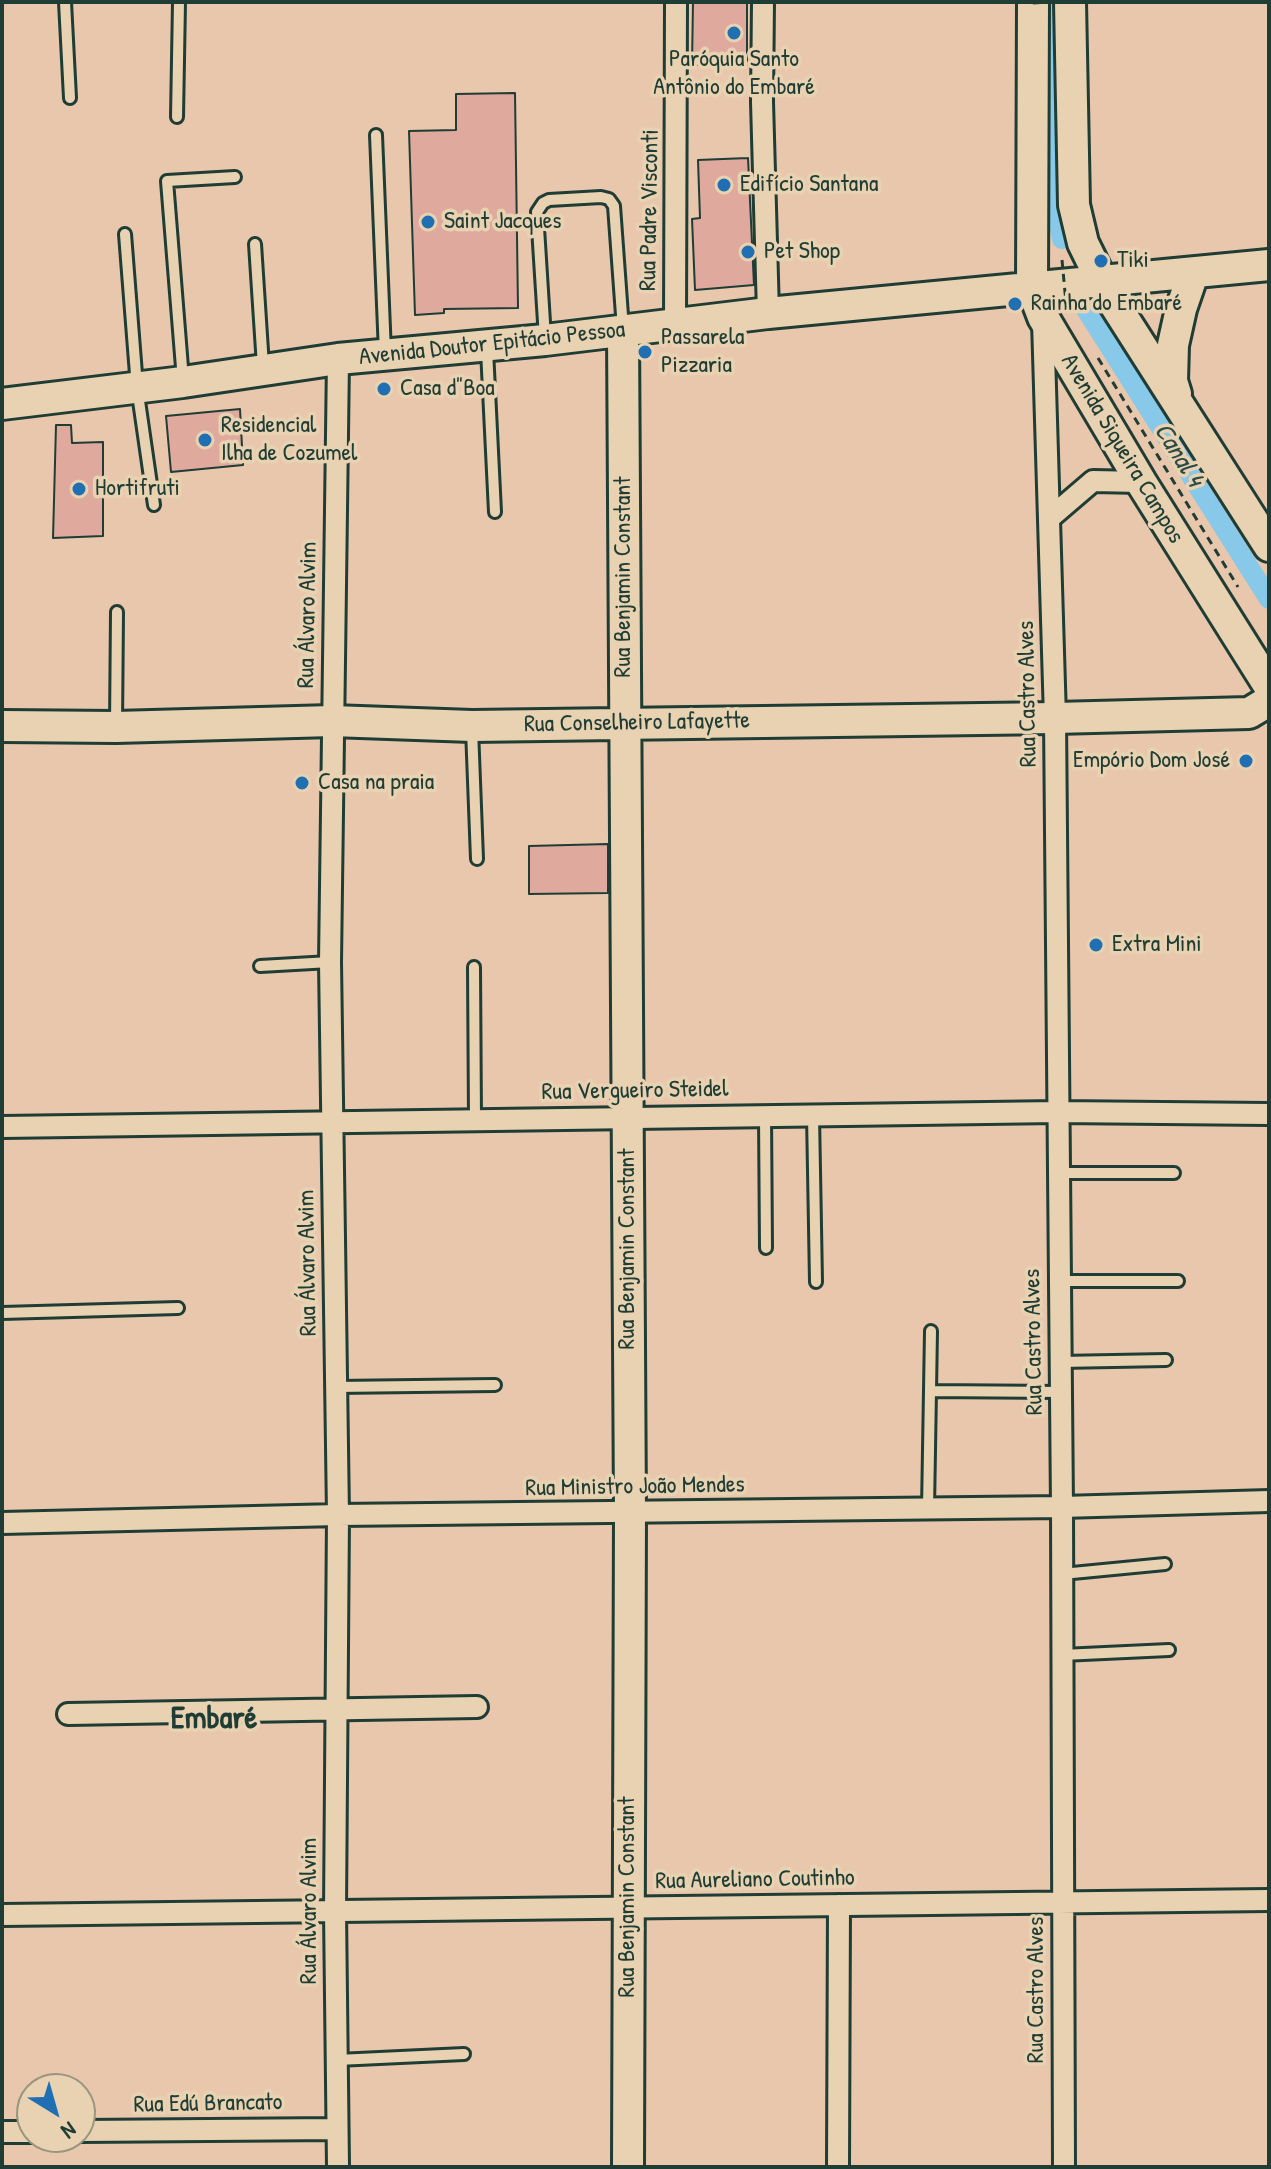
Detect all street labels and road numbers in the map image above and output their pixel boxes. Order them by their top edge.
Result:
street label: Rua Padre Visconti [634,129,666,291]
street label: Avenida Doutor Epitácio Pessoa [358,316,626,372]
street label: Avenida Siqueira Campos [1054,349,1190,549]
street label: Rua Benjamin Constant [610,477,638,677]
street label: Rua Álvaro Alvim [292,542,324,688]
street label: Rua Castro Alves [1012,621,1044,767]
street label: Rua Conselheiro Lafayette [524,707,750,739]
street label: Rua Vergueiro Steidel [541,1075,729,1107]
street label: Rua Benjamin Constant [614,1149,642,1349]
street label: Rua Álvaro Alvim [292,1190,324,1336]
street label: Rua Castro Alves [1018,1269,1050,1415]
street label: Rua Ministro João Mendes [525,1471,745,1503]
street label: Rua Benjamin Constant [614,1797,642,1997]
street label: Rua Álvaro Alvim [296,1838,324,1984]
street label: Rua Aureliano Coutinho [655,1864,855,1896]
street label: Rua Castro Alves [1023,1917,1051,2063]
street label: Rua Edú Brancato [133,2088,283,2120]

